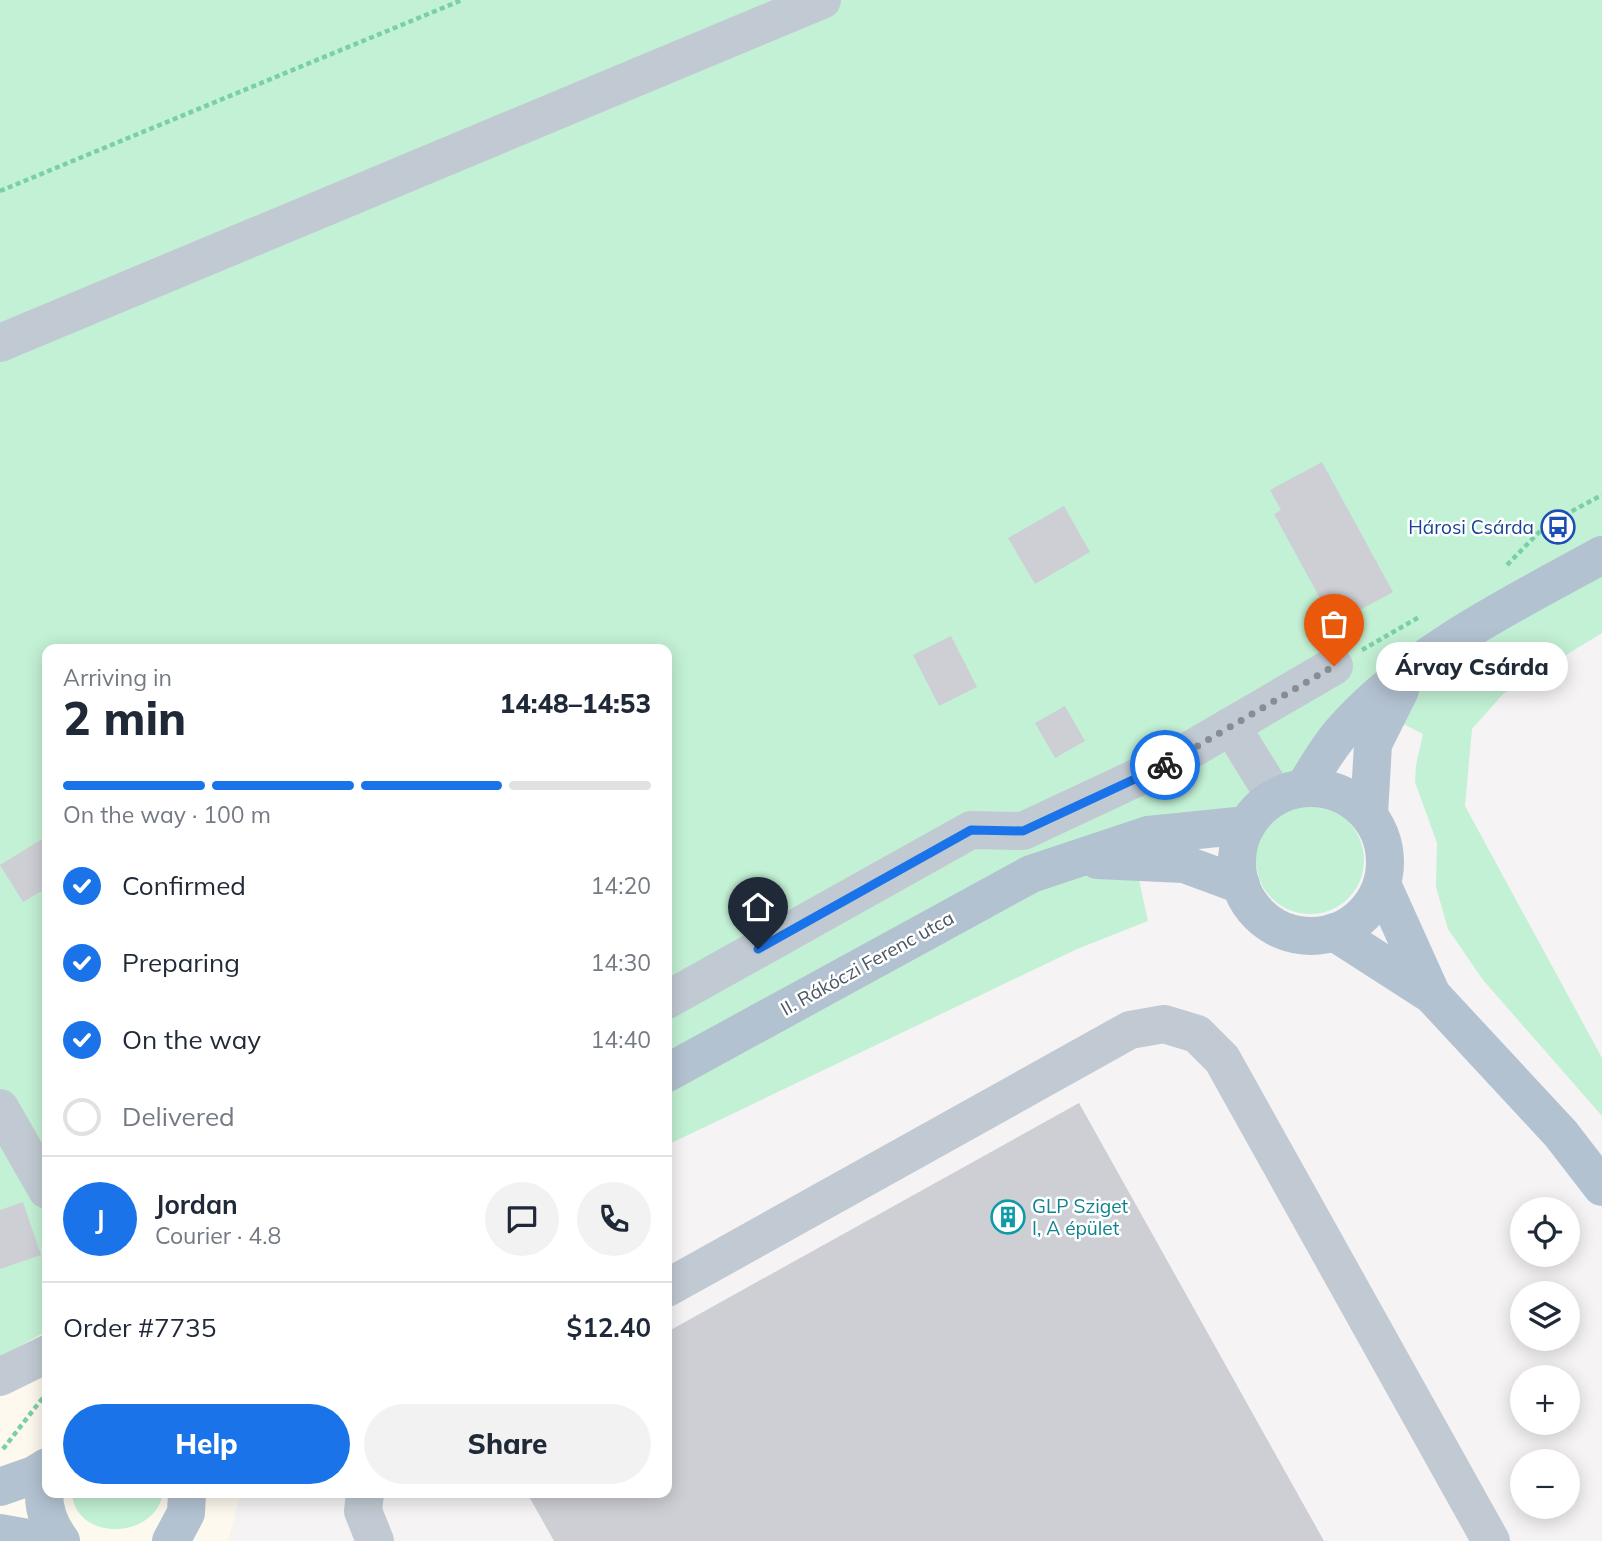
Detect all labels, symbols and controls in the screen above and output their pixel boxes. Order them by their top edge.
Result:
bus stop icon: Hárosi Csárda [1539,508,1577,546]
place label: Hárosi Csárda [1408,515,1534,539]
pin [1304,594,1364,666]
icon: bag [1315,605,1353,643]
callout: Árvay Csárda [1376,642,1568,690]
text: Árvay Csárda [1395,652,1549,681]
text: Arriving in [63,663,172,692]
text: 14:48–14:53 [500,687,651,720]
text: 2 min [63,689,186,747]
courier [1130,730,1200,800]
icon: bike [1146,746,1184,784]
text: On the way · 100 m [63,800,271,829]
icon: check [63,867,101,905]
text: Confirmed [122,869,246,902]
text: 14:20 [591,871,651,900]
pin [728,877,788,949]
icon: home [739,888,777,926]
street label: II. Rákóczi Ferenc utca [776,905,958,1021]
icon: check [63,944,101,982]
text: Preparing [122,946,240,979]
text: 14:30 [591,948,651,977]
icon: check [63,1021,101,1059]
text: On the way [122,1023,261,1056]
text: 14:40 [591,1025,651,1054]
text: Delivered [122,1100,235,1133]
button: chat [485,1182,559,1256]
button: phone [577,1182,651,1256]
text: Jordan [155,1188,238,1221]
place label: GLP Sziget I, A épület [1032,1194,1129,1240]
map controls [1510,1197,1580,1519]
button: locate [1510,1197,1580,1267]
building icon: GLP Sziget I, A épület [989,1198,1027,1236]
text: J [95,1203,105,1236]
text: Courier · 4.8 [155,1221,281,1250]
button: layers [1510,1281,1580,1351]
text: Order #7735 [63,1311,216,1344]
text: $12.40 [567,1311,651,1344]
button: + [1510,1365,1580,1435]
button: Help [63,1404,350,1484]
button: Share [364,1404,651,1484]
button: − [1510,1449,1580,1519]

